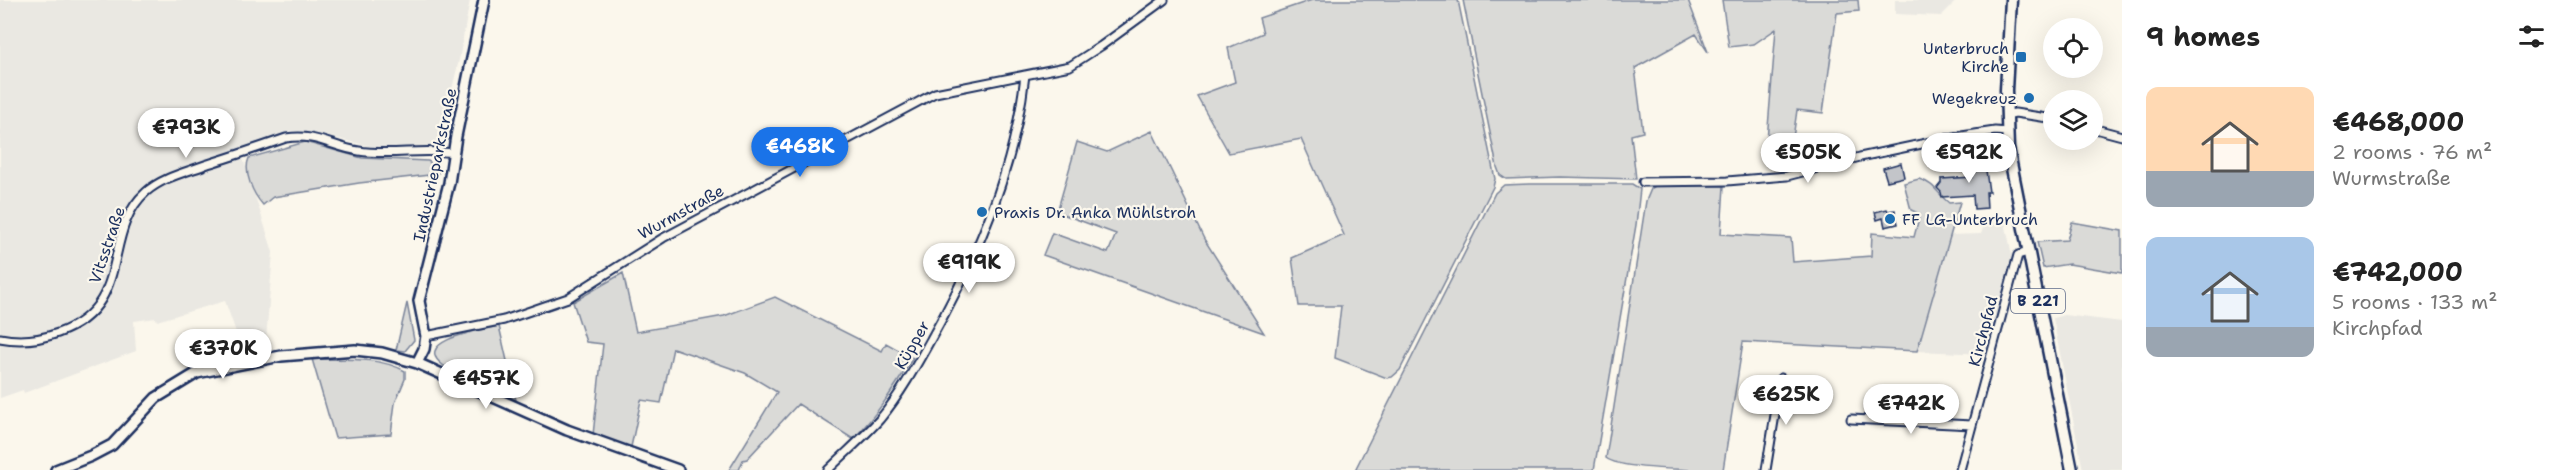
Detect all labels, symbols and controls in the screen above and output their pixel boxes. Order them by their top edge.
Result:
map controls [2043,18,2103,150]
button: locate [2043,18,2103,78]
text: 9 homes [2146,19,2260,54]
icon: filters [2515,20,2548,53]
place label: Unterbruch Kirche [1923,38,2009,77]
marker: Unterbruch Kirche [2014,50,2028,64]
street label: Industrieparkstraße [408,86,462,244]
place label: Wegekreuz [1932,88,2017,109]
button: layers [2043,90,2103,150]
marker: Wegekreuz [2022,91,2036,105]
text: €468,000 [2332,104,2464,139]
pin: €793K [144,108,228,159]
icon: home [2194,111,2266,183]
text: €793K [152,114,220,140]
pin: €468K [758,127,842,178]
text: €468K [765,133,835,159]
pin: €505K [1766,133,1850,184]
pin: €592K [1927,133,2011,184]
text: €505K [1775,139,1841,165]
text: €592K [1935,139,2003,165]
text: 2 rooms · 76 m² [2332,139,2492,165]
text: Wurmstraße [2332,165,2451,191]
street label: Wurmstraße [634,180,728,244]
place label: Praxis Dr. Anka Mühlstroh [994,202,1196,223]
street label: Vitsstraße [84,204,130,286]
marker: Praxis Dr. Anka Mühlstroh [975,205,989,219]
place label: FF LG-Unterbruch [1902,209,2038,230]
marker: FF LG-Unterbruch [1883,212,1897,226]
pin: €919K [927,243,1011,294]
text: €919K [937,249,1001,275]
text: €742,000 [2332,254,2463,289]
icon: home [2194,261,2266,333]
road number: B 221 [2011,289,2065,313]
text: 5 rooms · 133 m² [2332,289,2497,315]
street label: Kirchpfad [1963,293,2003,369]
text: Kirchpfad [2332,315,2423,341]
street label: Küpper [890,317,934,373]
pin: €370K [181,329,265,380]
text: €370K [189,335,257,361]
pin: €457K [444,359,528,410]
text: €457K [452,365,520,391]
pin: €625K [1744,375,1828,426]
text: €625K [1752,381,1820,407]
pin: €742K [1869,384,1953,435]
text: €742K [1877,390,1945,416]

